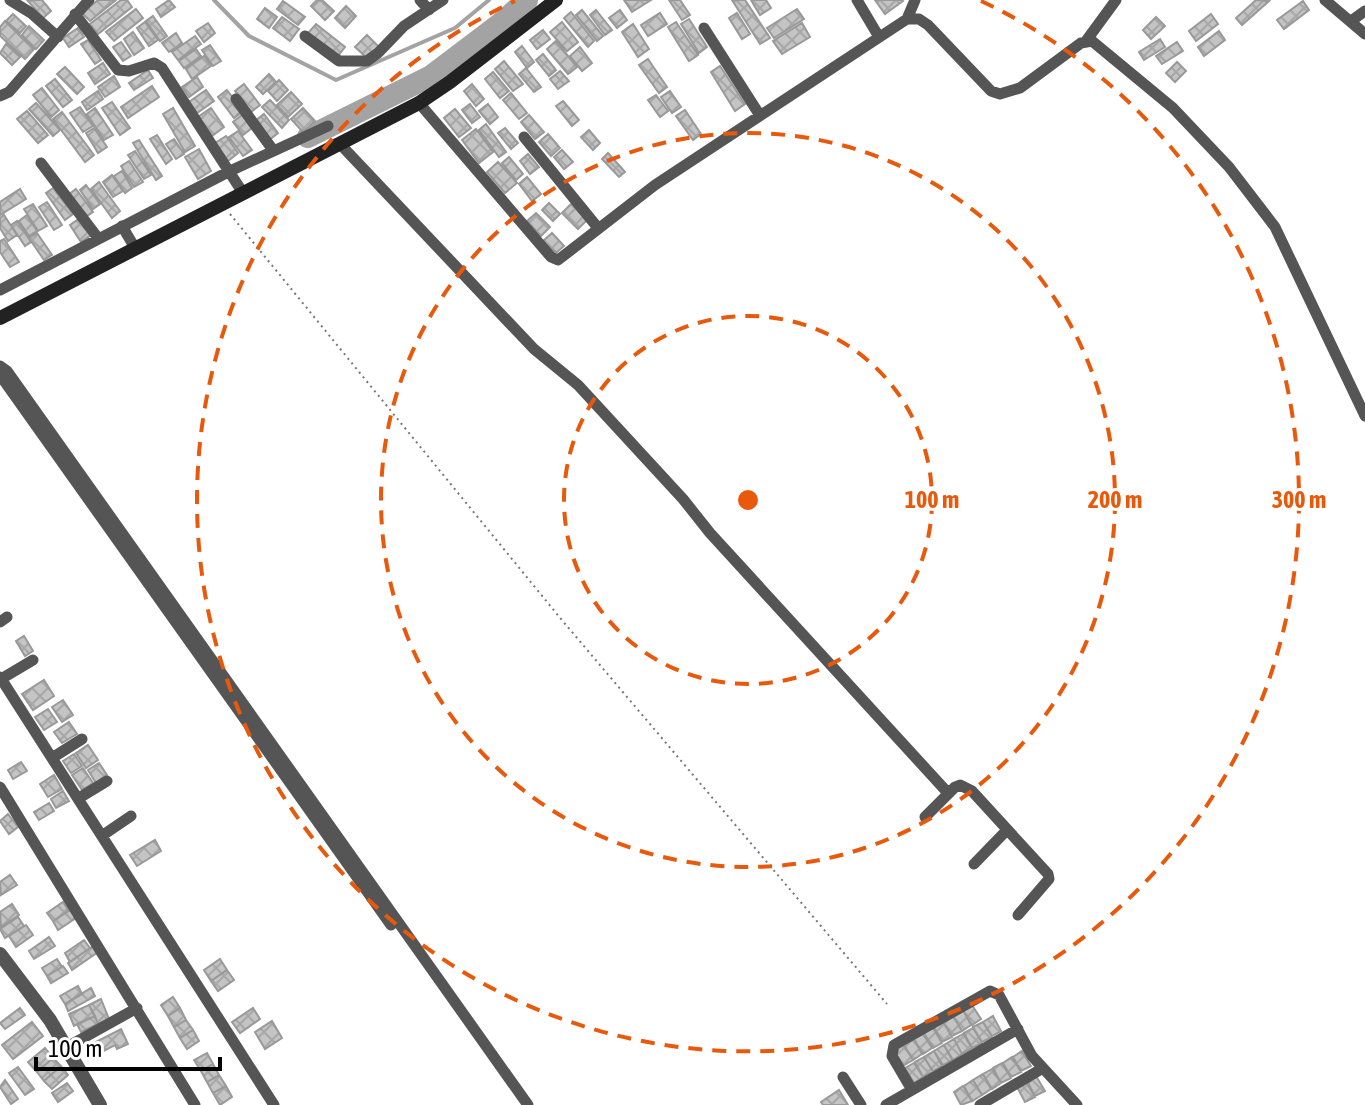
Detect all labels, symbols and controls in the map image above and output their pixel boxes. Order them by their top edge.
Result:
centre of rings [734,486,762,514]
text: 100 m [905,486,959,513]
text: 200 m [1088,486,1142,513]
text: 300 m [1272,486,1326,513]
scale bar [36,1021,220,1071]
text: 100 m [48,1035,102,1062]

